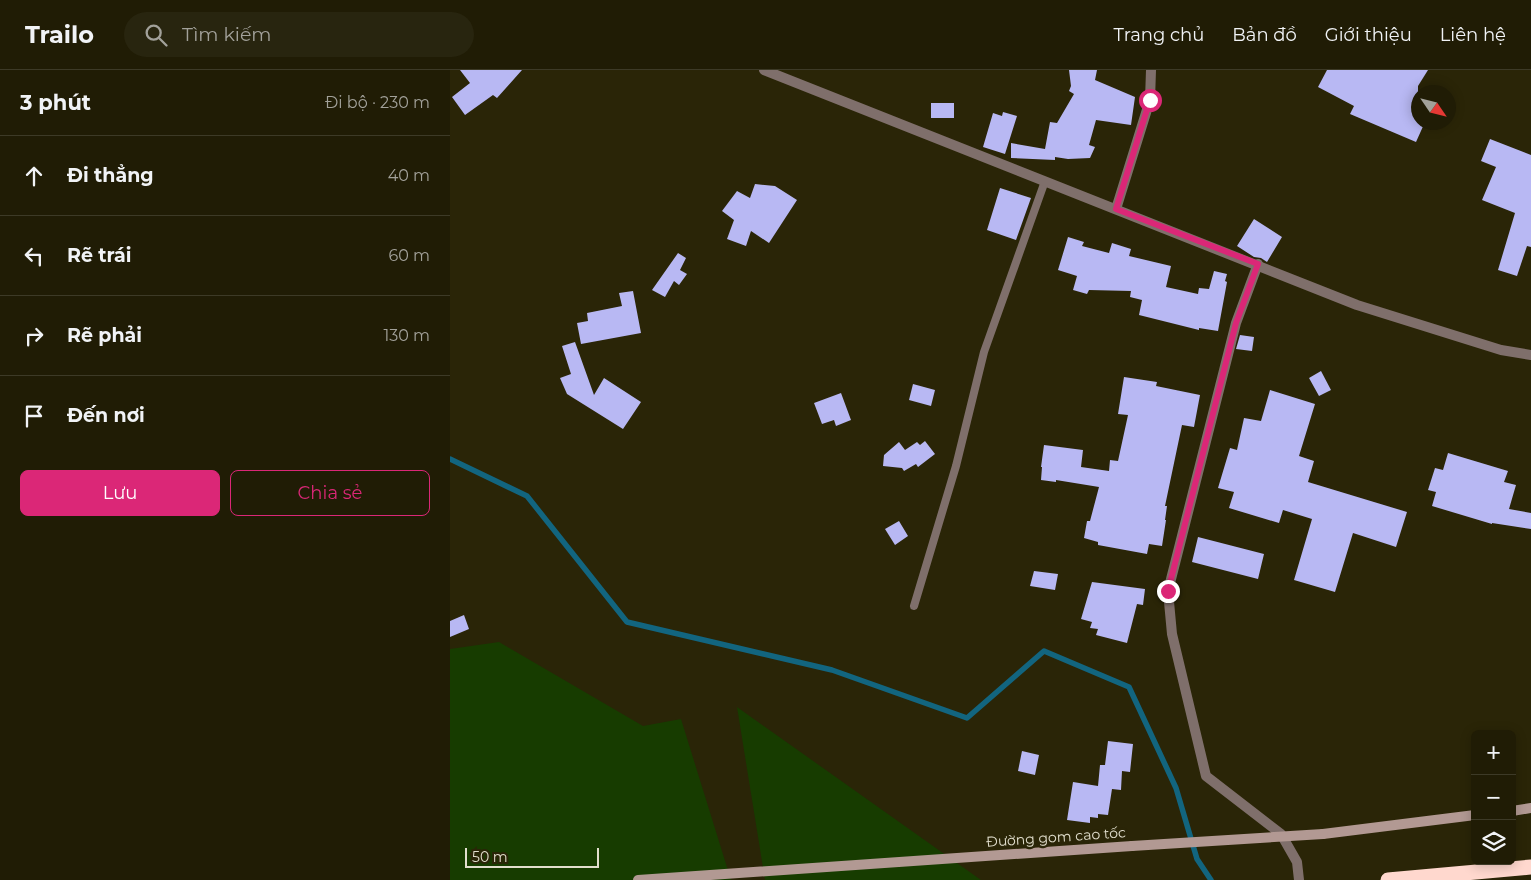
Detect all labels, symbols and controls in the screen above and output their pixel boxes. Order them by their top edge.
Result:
search box [124,12,474,57]
text: Trailo [25,20,94,49]
icon: search [142,21,170,49]
text: Tìm kiếm [182,23,272,46]
text: Trang chủ [1114,24,1204,46]
text: Bản đồ [1232,24,1297,46]
text: Giới thiệu [1325,24,1412,46]
text: Liên hệ [1440,24,1506,46]
north arrow [1411,85,1456,130]
route start [1139,89,1162,112]
text: 3 phút [20,90,91,115]
text: Đi bộ · 230 m [325,93,430,112]
icon: ahead [20,162,48,190]
text: Đi thẳng [67,164,154,187]
text: 40 m [388,166,430,185]
icon: left [20,242,48,270]
text: Rẽ trái [67,244,132,267]
text: 60 m [388,246,430,265]
icon: right [20,322,48,350]
text: Rẽ phải [67,324,142,347]
text: 130 m [383,326,430,345]
icon: arrive [20,402,48,430]
text: Đến nơi [67,404,145,427]
button: Lưu [20,470,220,516]
button: Chia sẻ [230,470,430,516]
route end [1157,580,1180,603]
map controls [1471,730,1516,865]
button: + [1471,730,1516,775]
button: − [1471,775,1516,820]
button: layers [1471,820,1516,865]
street label: Đường gom cao tốc [986,823,1127,851]
scale bar [465,845,599,868]
text: 50 m [472,848,508,866]

